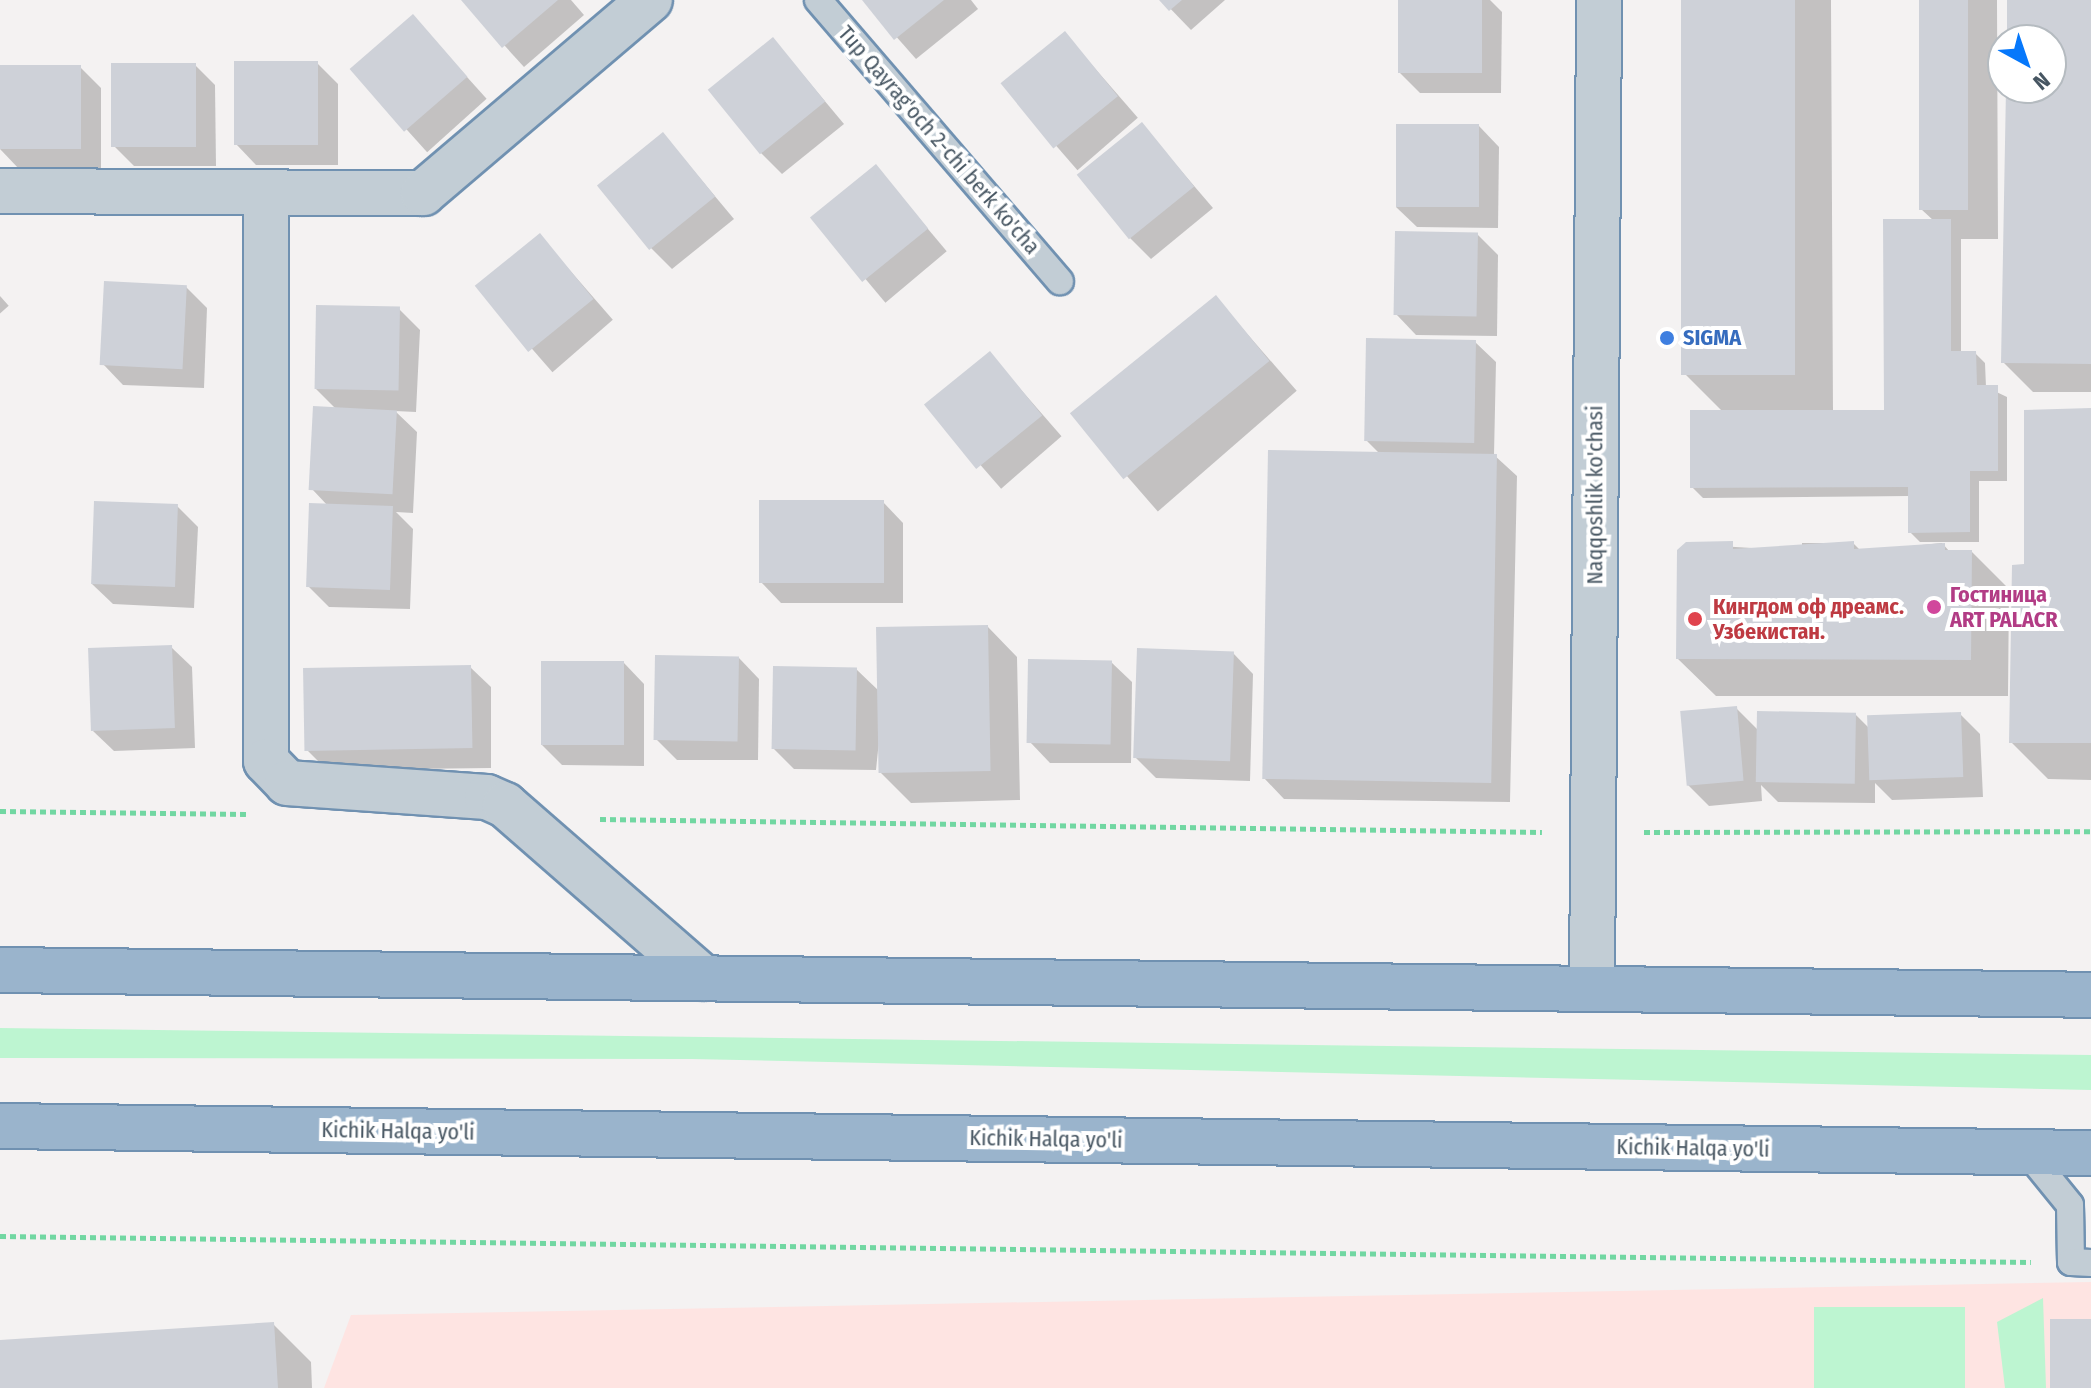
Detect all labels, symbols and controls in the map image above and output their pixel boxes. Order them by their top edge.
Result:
street label: Tup Qayrag'och 2-chi berk ko'cha [833,20,1045,260]
north arrow [1987,24,2067,104]
text: N [2028,67,2055,96]
place label: SIGMA [1683,325,1741,351]
marker: SIGMA [1658,329,1676,347]
street label: Naqqoshlik ko'chasi [1582,405,1608,585]
place label: Гостиница ART PALACR [1950,581,2058,632]
place label: Кингдом оф дреамс. Узбекистан. [1713,593,1904,644]
marker: Гостиница ART PALACR [1925,598,1943,616]
marker: Кингдом оф дреамс. Узбекистан. [1684,608,1706,630]
street label: Kichik Halqa yo'li [321,1116,475,1146]
street label: Kichik Halqa yo'li [969,1124,1123,1154]
street label: Kichik Halqa yo'li [1616,1133,1770,1163]

